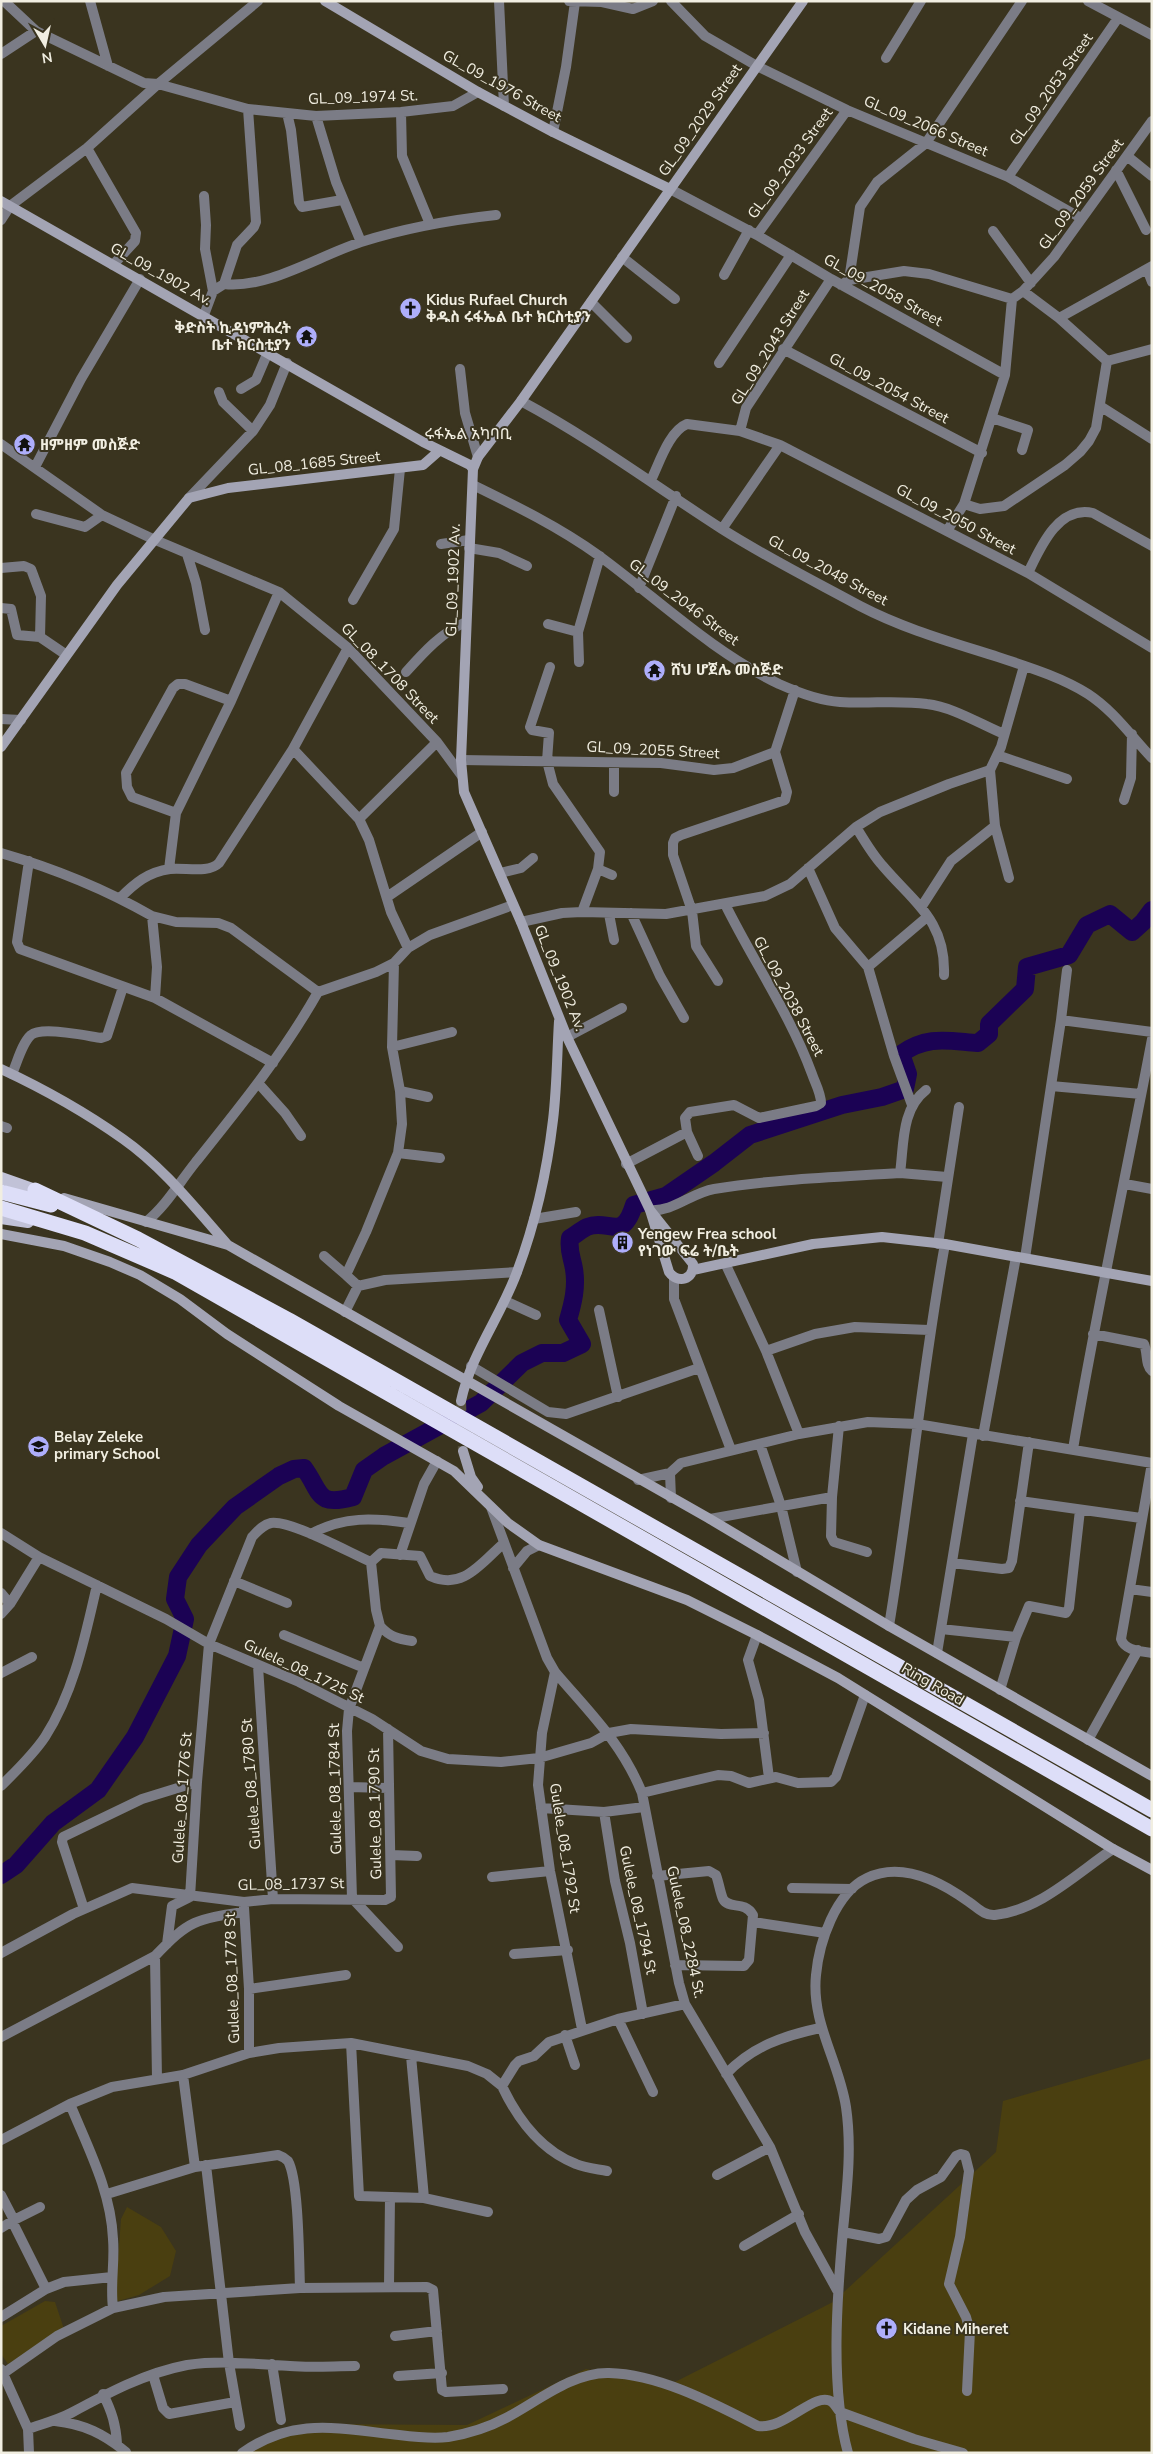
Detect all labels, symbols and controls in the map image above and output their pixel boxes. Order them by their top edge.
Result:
north arrow [20,20,70,70]
street label: GL_09_2053 Street [1005,28,1098,149]
street label: GL_09_1976 Street [439,45,566,127]
text: N [40,47,54,68]
street label: GL_09_2029 Street [654,59,747,180]
street label: GL_09_1974 St. [308,85,418,109]
street label: GL_09_2066 Street [861,91,992,161]
street label: GL_09_2033 Street [743,103,838,223]
street label: GL_09_2059 Street [1034,134,1129,254]
street label: GL_09_1902 Av. [107,238,215,310]
street label: GL_09_2058 Street [820,249,947,331]
street label: GL_09_2043 Street [726,285,814,409]
place label: Kidus Rufael Church ቅዱስ ሩፋኤል ቤተ ክርስቲያን [426,290,591,327]
church icon: Kidus Rufael Church ቅዱስ ሩፋኤል ቤተ ክርስቲያን [398,297,422,321]
place label: ቅድስት ኪዳነምሕረት ቤተ ክርስቲያን [175,318,292,355]
temple icon: ቅድስት ኪዳነምሕረት ቤተ ክርስቲያን [295,325,319,349]
street label: GL_09_2054 Street [826,348,953,428]
district label: ሩፋኤል አካባቢ [424,423,512,445]
temple icon: ዘምዘም መስጅድ [12,433,36,457]
place label: ዘምዘም መስጅድ [40,435,141,455]
street label: GL_08_1685 Street [247,446,382,480]
street label: GL_09_2050 Street [893,479,1020,559]
street label: GL_09_1902 Av. [441,523,465,637]
street label: GL_09_2048 Street [765,530,892,610]
street label: GL_09_2046 Street [625,554,744,650]
street label: GL_08_1708 Street [337,618,444,728]
temple icon: ሸህ ሆጀሌ መስጅድ [643,658,667,682]
place label: ሸህ ሆጀሌ መስጅድ [671,660,784,680]
street label: GL_09_2055 Street [586,737,721,764]
street label: GL_09_1902 Av. [530,922,590,1034]
street label: GL_09_2038 Street [749,933,829,1060]
place label: Yengew Frea school የነገው ፍሬ ት/ቤት [637,1224,777,1261]
building icon: Yengew Frea school የነገው ፍሬ ት/ቤት [610,1231,634,1255]
place label: Belay Zeleke primary School [54,1427,160,1464]
school or university icon: Belay Zeleke primary School [26,1434,50,1458]
street label: Gulele_08_1725 St [240,1634,368,1708]
street label: Ring Road [898,1658,968,1710]
street label: Gulele_08_1780 St [236,1717,266,1850]
street label: Gulele_08_1784 St [324,1722,346,1855]
street label: Gulele_08_1776 St [167,1731,197,1864]
street label: Gulele_08_1790 St [364,1747,386,1880]
street label: Gulele_08_1792 St [545,1782,585,1915]
street label: Gulele_08_1794 St [615,1844,662,1977]
street label: Gulele_08_2284 St. [662,1864,710,2000]
street label: GL_08_1737 St [238,1873,345,1895]
street label: Gulele_08_1778 St [220,1911,244,2044]
church icon: Kidane Miheret [875,2317,899,2341]
place label: Kidane Miheret [903,2319,1009,2339]

